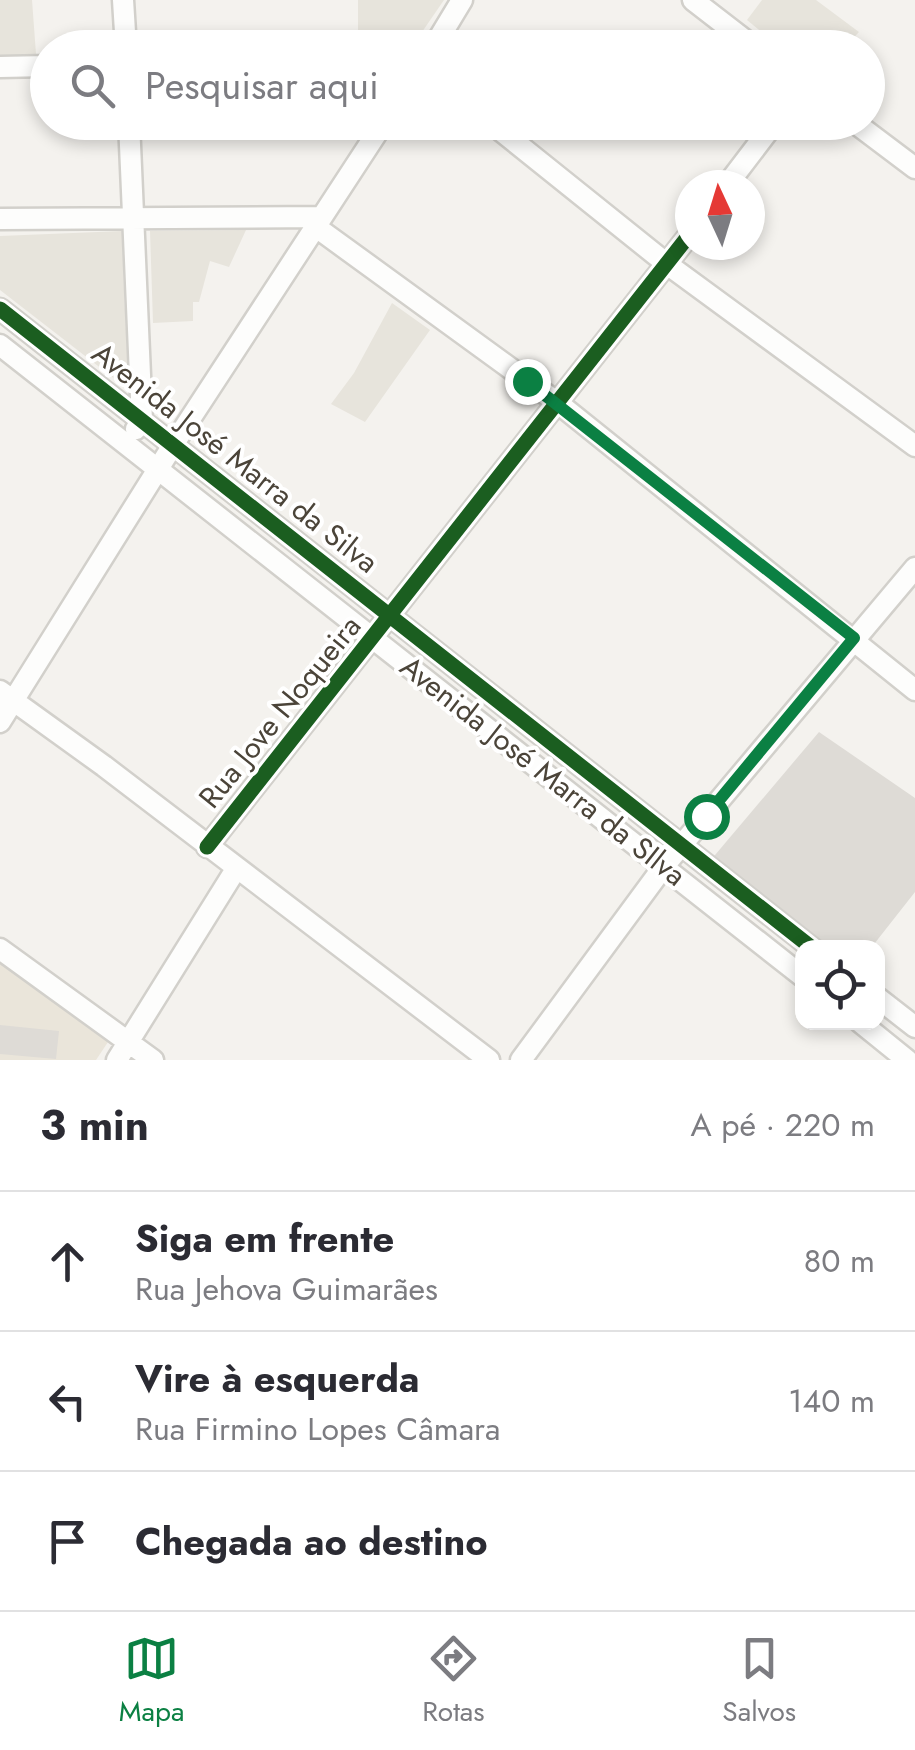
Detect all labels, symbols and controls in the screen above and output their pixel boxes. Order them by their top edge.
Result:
search box [30,30,885,140]
icon: search [65,58,120,113]
text: Pesquisar aqui [145,58,379,113]
north arrow [675,170,765,260]
street label: Avenida José Marra da Silva [83,332,388,583]
route end [505,359,551,405]
street label: Rua Jove Noqueira [188,606,371,817]
street label: Avenida José Marra da SIlva [391,645,695,896]
route start [684,794,730,840]
map controls [795,940,885,1030]
button: locate [795,940,885,1030]
text: 3 min [40,1095,149,1156]
text: A pé · 220 m [691,1102,875,1148]
text: Siga em frente [135,1211,394,1266]
icon: ahead [40,1234,95,1289]
text: 80 m [804,1238,875,1284]
text: Rua Jehova Guimarães [135,1266,438,1312]
text: Vire à esquerda [135,1351,419,1406]
icon: left [40,1374,95,1429]
text: 140 m [788,1378,875,1424]
text: Rua Firmino Lopes Câmara [135,1406,500,1452]
icon: arrive [40,1514,95,1569]
text: Chegada ao destino [135,1514,488,1569]
tab: Mapa [119,1631,184,1732]
tab: Rotas [422,1631,485,1732]
tab: Salvos [722,1631,796,1732]

